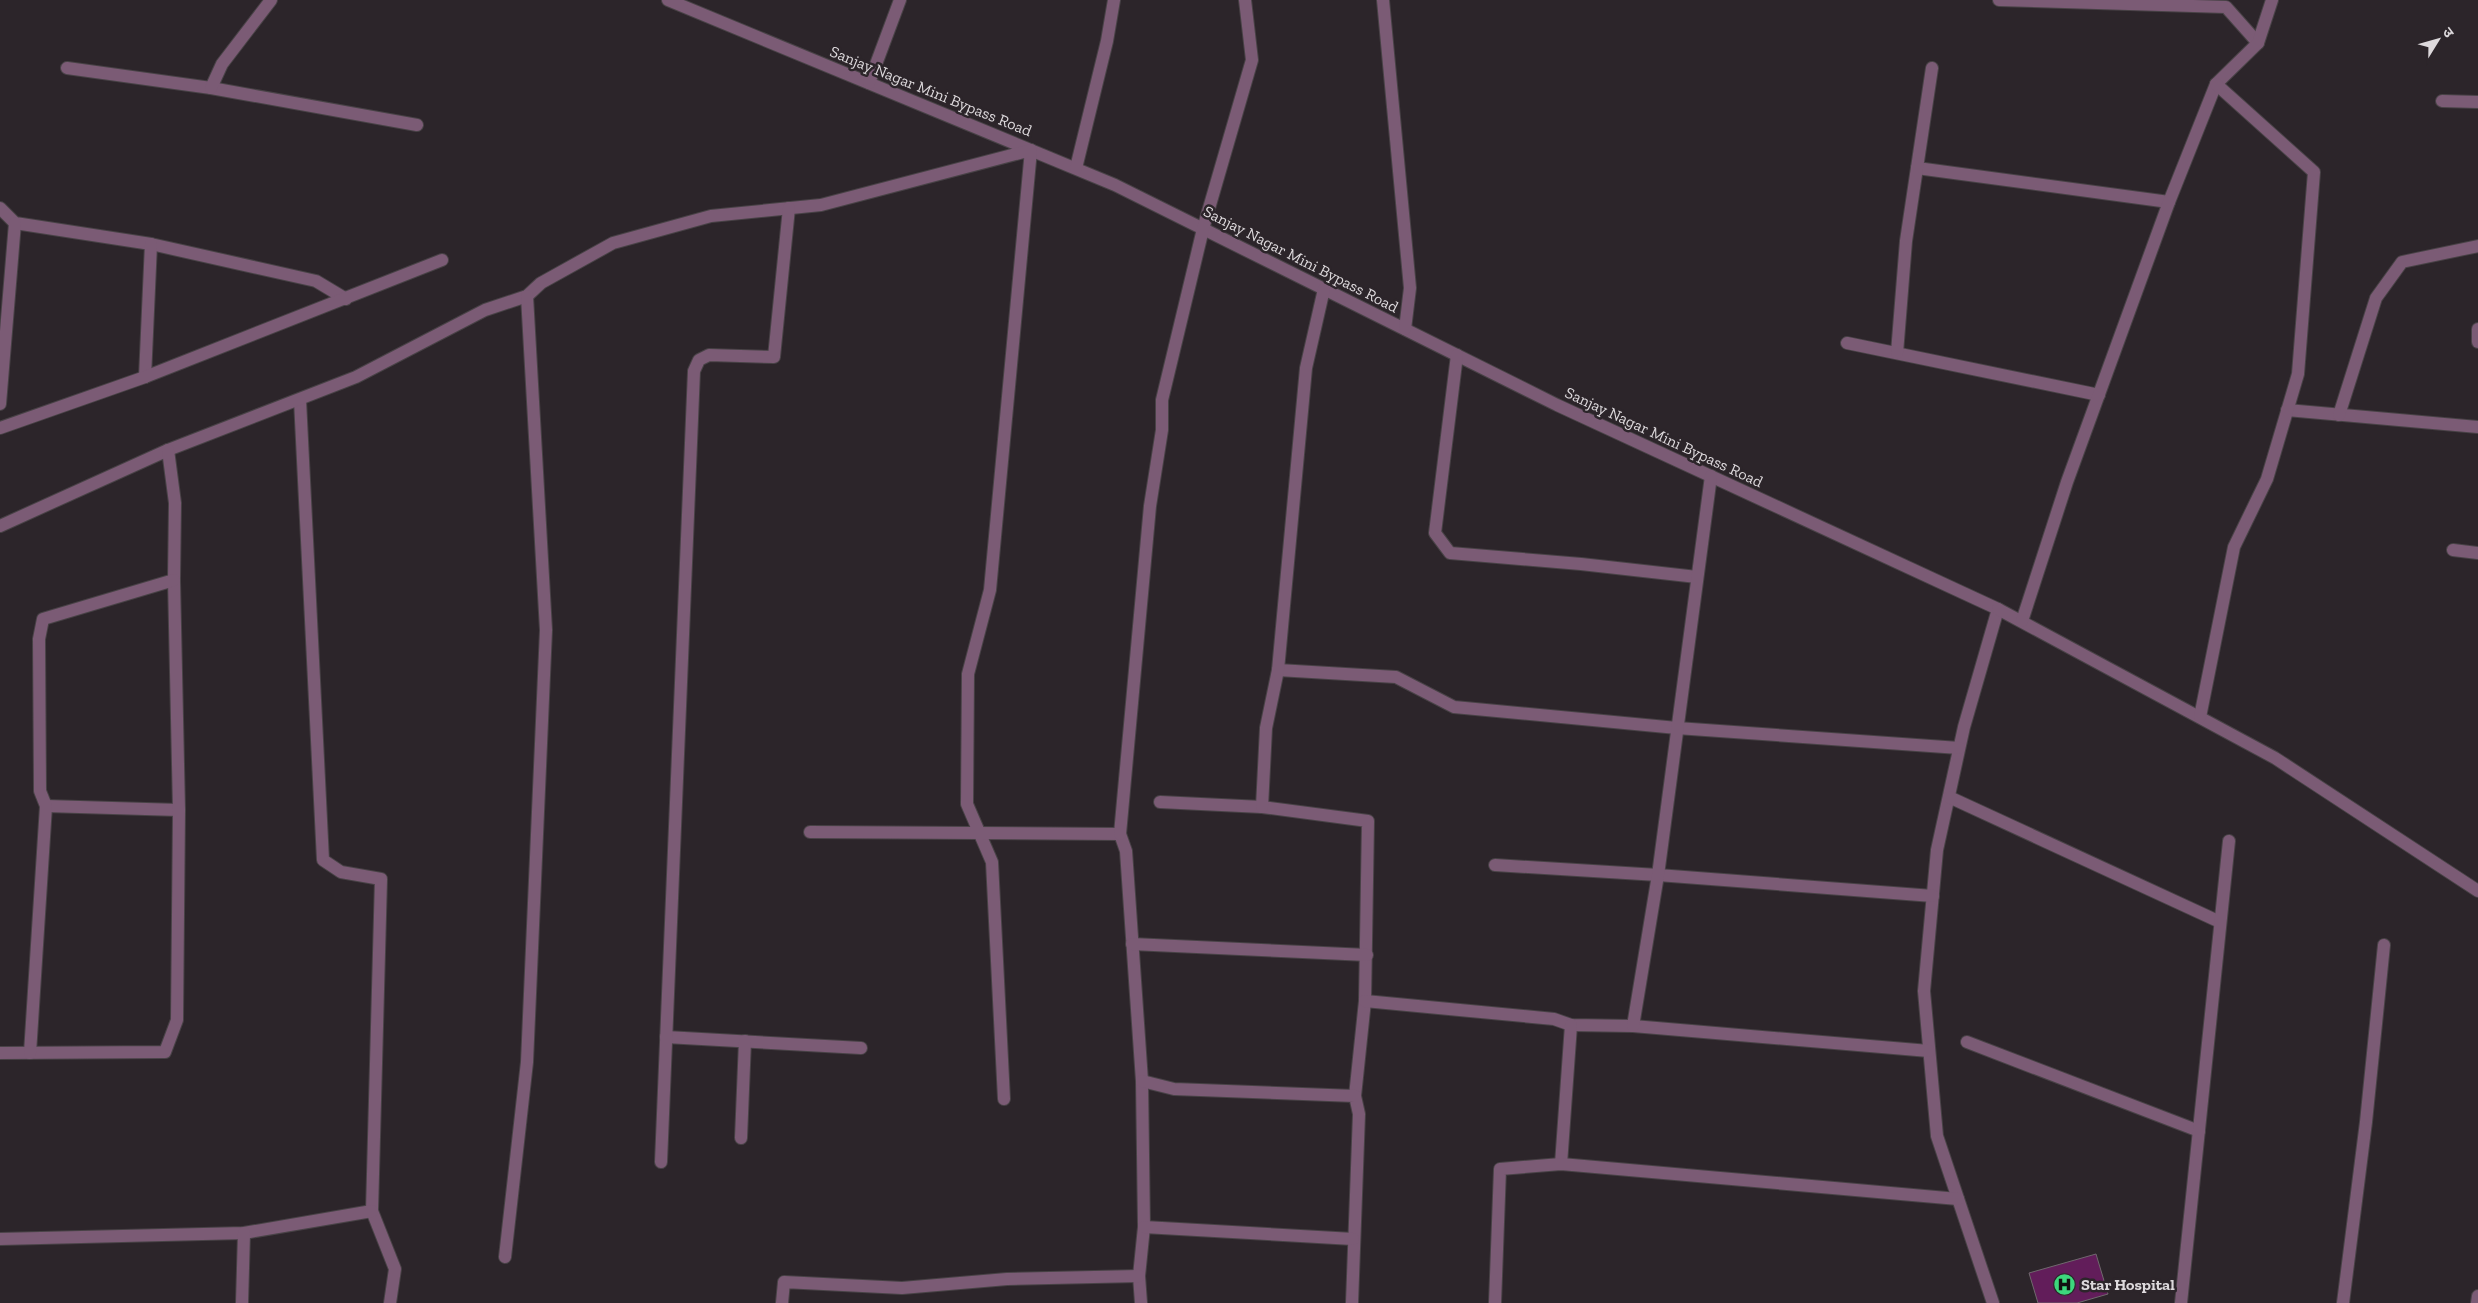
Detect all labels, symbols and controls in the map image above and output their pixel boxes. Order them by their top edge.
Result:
north arrow [2413,15,2463,65]
text: उ [2439,24,2458,42]
street label: Sanjay Nagar Mini Bypass Road [827,42,1035,140]
street label: Sanjay Nagar Mini Bypass Road [1200,201,1402,317]
street label: Sanjay Nagar Mini Bypass Road [1562,383,1766,491]
hospital icon: Star Hospital [2053,1272,2077,1296]
place label: Star Hospital [2081,1275,2175,1294]

